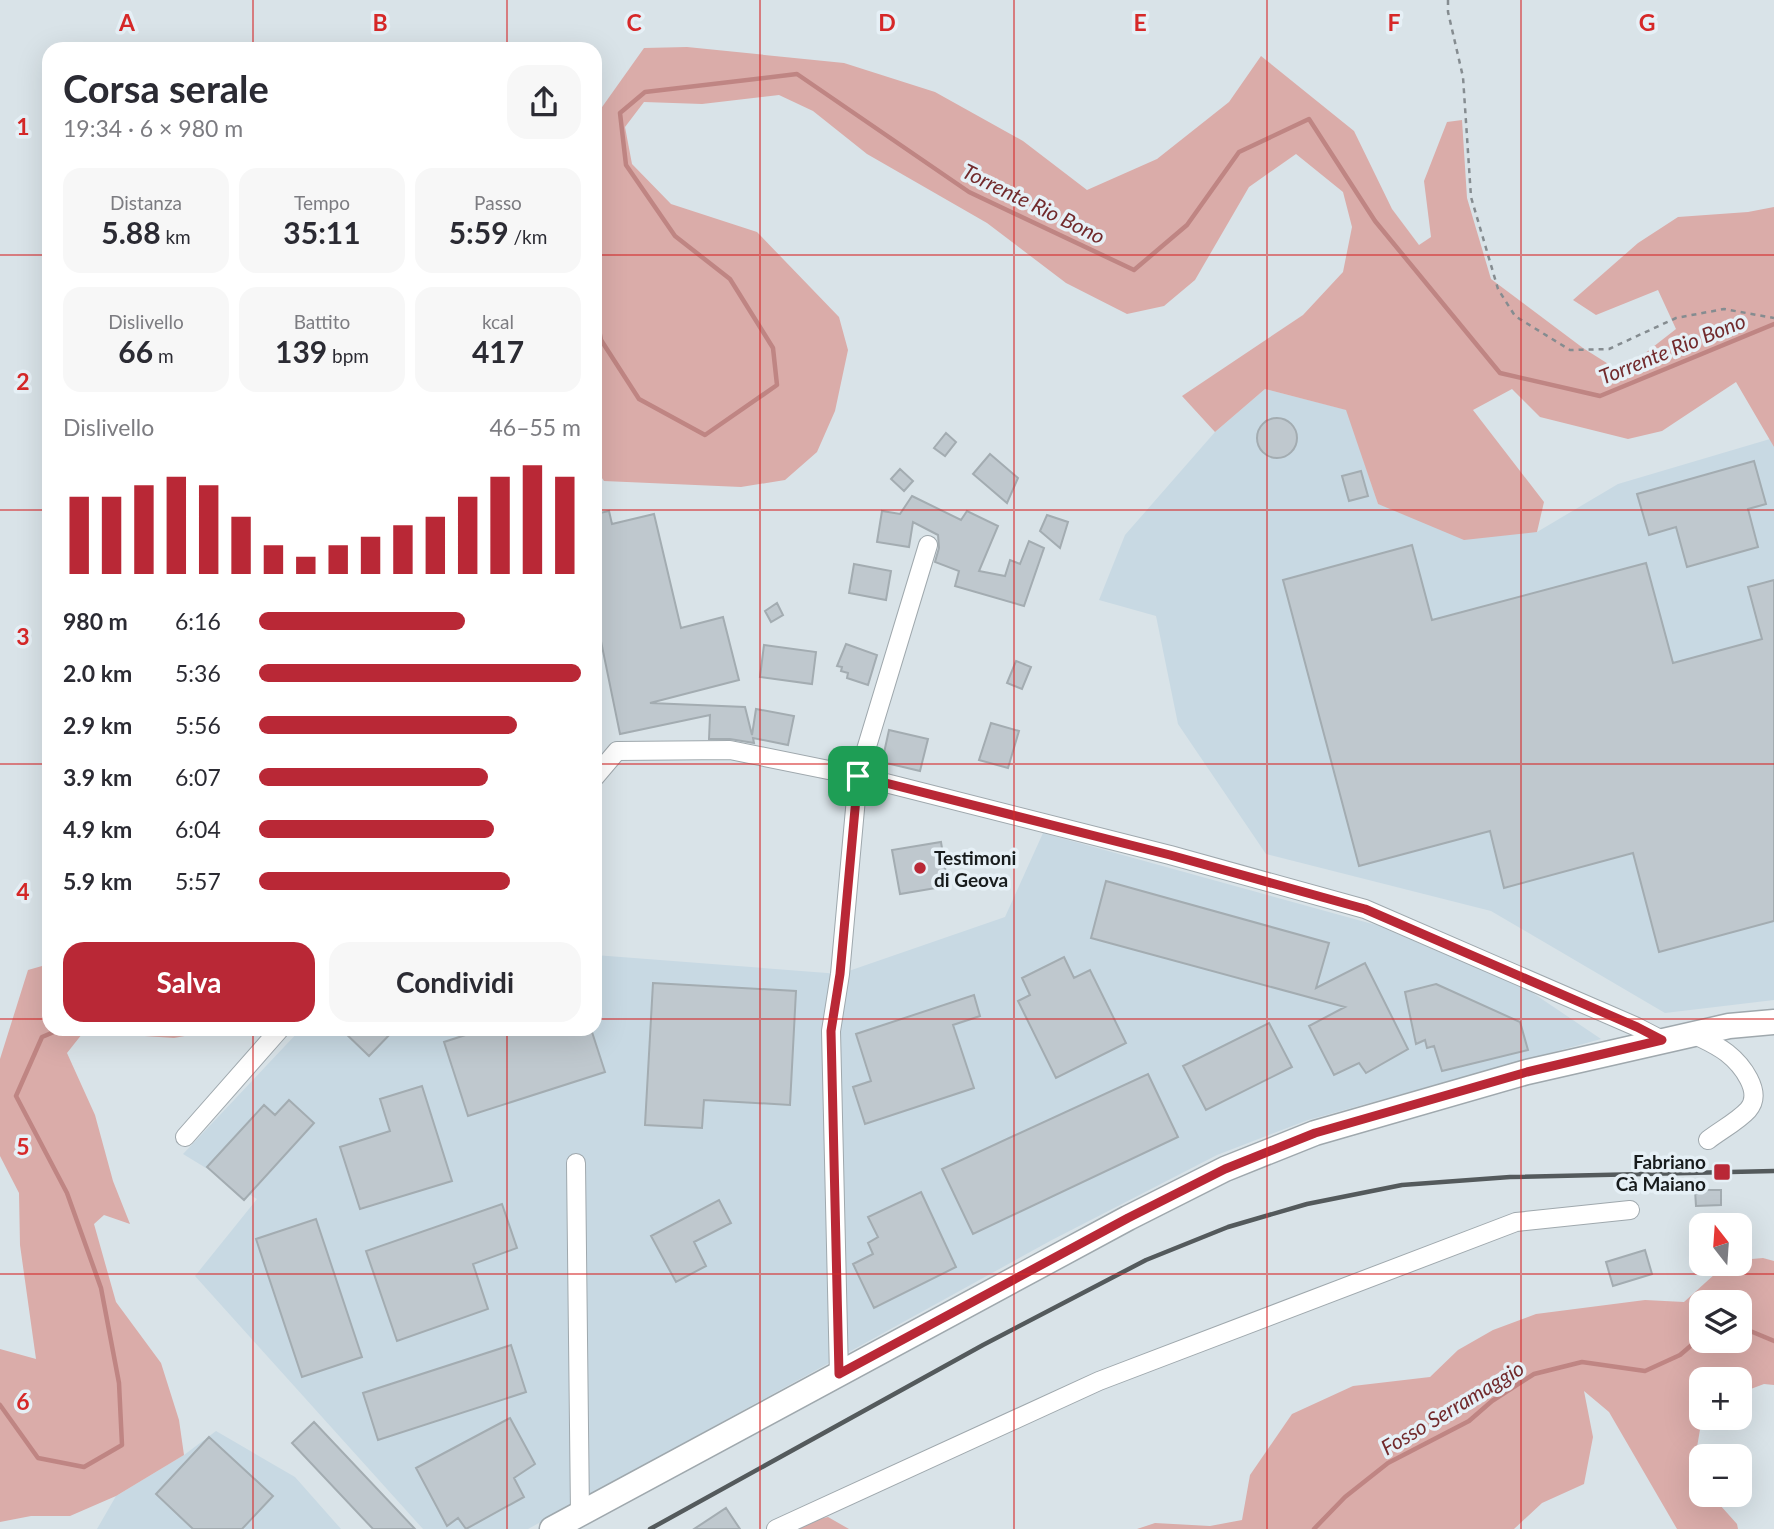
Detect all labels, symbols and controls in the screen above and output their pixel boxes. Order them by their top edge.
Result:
text: A [118,8,136,36]
text: B [372,8,388,36]
text: C [626,8,642,36]
text: D [878,8,896,36]
text: E [1133,8,1147,36]
text: F [1387,8,1401,36]
text: G [1639,8,1655,36]
text: Corsa serale [63,65,269,111]
button: share [507,65,581,139]
text: 1 [16,112,30,140]
text: 19:34 · 6 × 980 m [63,114,243,142]
water label: Torrente Rio Bono [959,158,1109,248]
text: Distanza [110,191,182,214]
text: Tempo [294,191,350,214]
text: Passo [474,191,522,214]
text: 5.88 [101,214,161,250]
text: 35:11 [283,214,361,250]
text: 5:59 [449,214,509,250]
text: km [161,225,191,248]
text: /km [509,225,547,248]
water label: Torrente Rio Bono [1595,307,1749,389]
text: Dislivello [108,310,184,333]
text: Battito [294,310,350,333]
text: kcal [482,310,514,333]
text: 66 [118,333,153,369]
text: 139 [275,333,327,369]
text: 417 [472,333,524,369]
text: m [153,344,174,367]
text: bpm [327,344,369,367]
text: 2 [16,367,30,395]
text: Dislivello [63,413,154,441]
text: 46–55 m [489,413,581,441]
text: 980 m [63,607,128,635]
text: 6:16 [175,607,221,635]
text: 3 [16,622,30,650]
text: 2.0 km [63,659,132,687]
text: 5:36 [175,659,221,687]
text: 2.9 km [63,711,132,739]
text: 5:56 [175,711,221,739]
pin [828,746,888,806]
icon: arrive [839,757,877,795]
text: 3.9 km [63,763,132,791]
text: 6:07 [175,763,221,791]
text: 4.9 km [63,815,132,843]
text: 6:04 [175,815,221,843]
place label: Testimoni di Geova [934,846,1016,891]
marker: Testimoni di Geova [912,860,928,876]
text: 5.9 km [63,867,132,895]
text: 5:57 [175,867,221,895]
text: 4 [16,877,30,905]
button: Salva [63,942,315,1022]
button: Condividi [329,942,581,1022]
text: 5 [16,1132,30,1160]
place label: Fabriano Cà Maiano [1616,1150,1706,1195]
marker: Fabriano Cà Maiano [1712,1162,1732,1182]
north arrow [1689,1213,1752,1276]
map controls [1689,1213,1752,1507]
button: layers [1689,1290,1752,1353]
water label: Fosso Serramaggio [1376,1354,1528,1459]
button: + [1689,1367,1752,1430]
text: 6 [16,1387,30,1415]
button: − [1689,1444,1752,1507]

